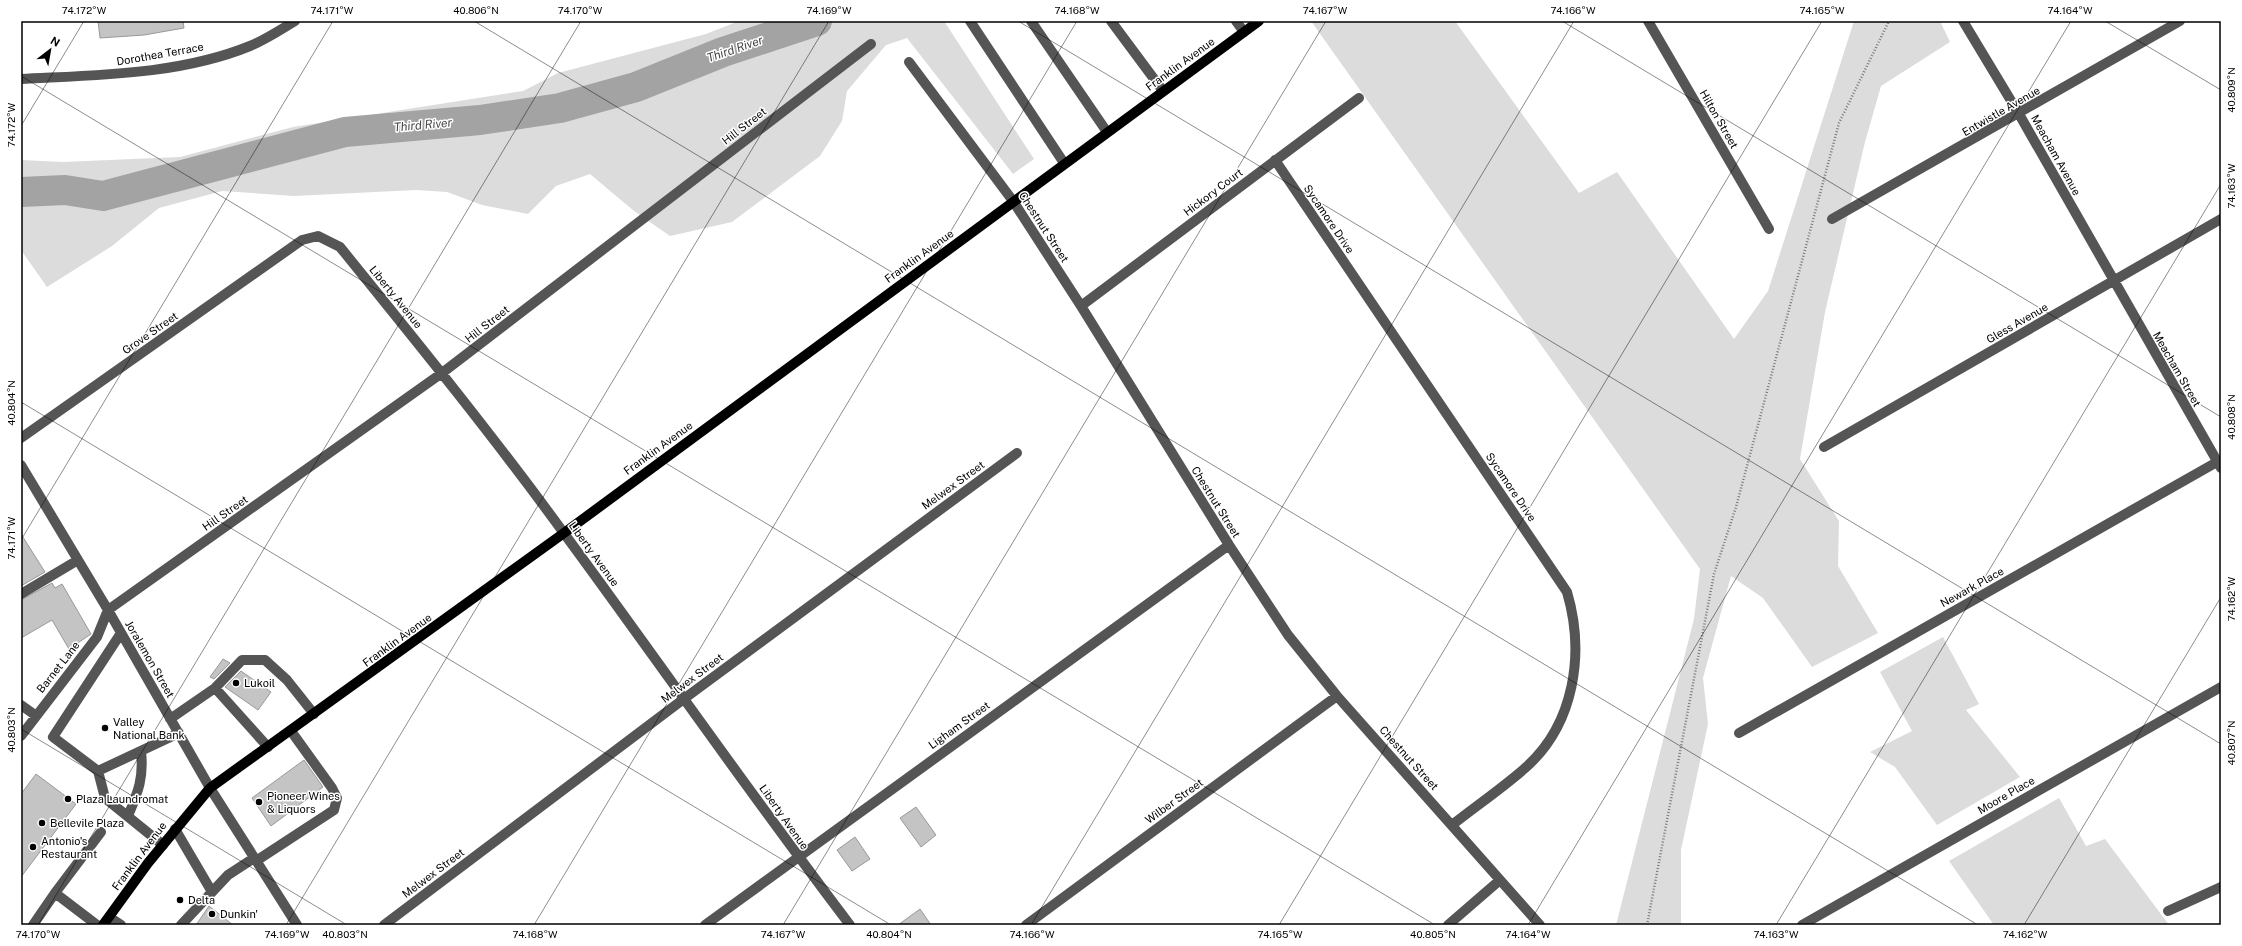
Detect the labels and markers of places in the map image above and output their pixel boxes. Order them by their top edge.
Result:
place label: Lukoil [244,677,275,689]
marker: Lukoil [231,678,241,688]
place label: Valley National Bank [113,716,185,741]
marker: Valley National Bank [100,723,110,733]
place label: Pioneer Wines & Liquors [267,790,340,815]
place label: Plaza Laundromat [76,793,168,805]
marker: Plaza Laundromat [63,794,73,804]
marker: Pioneer Wines & Liquors [254,797,264,807]
place label: Bellevile Plaza [50,817,124,829]
marker: Bellevile Plaza [37,818,47,828]
place label: Antonio's Restaurant [41,835,97,860]
marker: Antonio's Restaurant [28,842,38,852]
place label: Delta [188,894,215,906]
marker: Delta [175,895,185,905]
place label: Dunkin' [220,908,258,920]
marker: Dunkin' [207,909,217,919]

